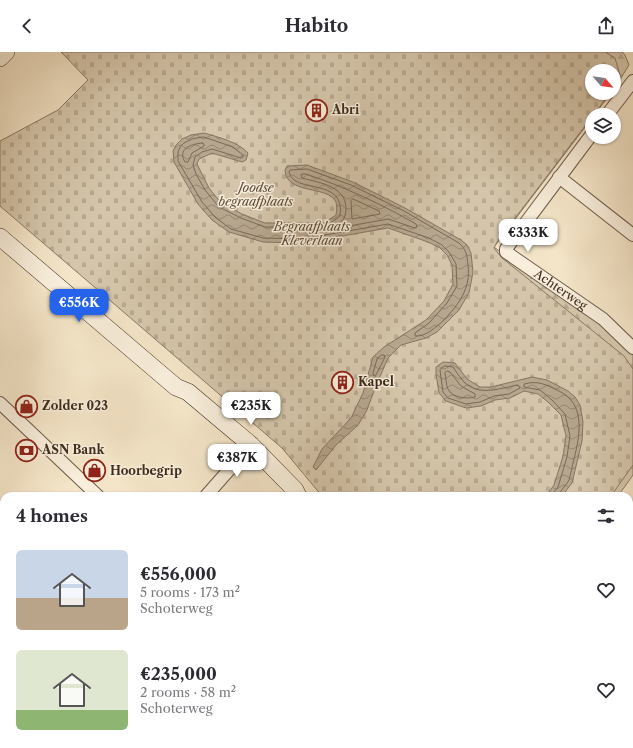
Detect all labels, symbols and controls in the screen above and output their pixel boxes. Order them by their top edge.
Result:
icon: back [16,15,38,37]
text: Habito [285,15,348,37]
icon: share [595,15,617,37]
north arrow [585,64,621,100]
map controls [585,64,621,144]
building icon: Abri [303,97,329,123]
place label: Abri [331,102,360,117]
button: layers [585,108,621,144]
park label: Joodse begraafplaats [219,180,294,209]
park label: Begraafplaats Kleverlaan [273,219,351,248]
pin: €333K [500,219,556,253]
text: €333K [508,224,548,240]
street label: Achterweg [531,265,591,313]
pin: €556K [51,289,107,323]
text: €556K [59,294,99,310]
building icon: Kapel [330,369,356,395]
place label: Kapel [358,374,394,389]
pin: €235K [223,392,279,426]
shop icon: Zolder 023 [13,393,39,419]
text: €235K [231,397,271,413]
place label: Zolder 023 [42,398,108,413]
bank icon: ASN Bank [14,437,40,463]
place label: ASN Bank [41,442,105,457]
pin: €387K [209,444,265,478]
text: €387K [217,449,257,465]
shop icon: Hoorbegrip [81,458,107,484]
place label: Hoorbegrip [110,463,182,478]
icon: filters [595,505,617,527]
text: 4 homes [16,506,88,526]
text: €556,000 [140,564,217,584]
icon: home [48,566,96,614]
icon: heart [595,579,617,601]
text: 5 rooms · 173 m² [140,584,240,600]
text: Schoterweg [140,600,213,616]
text: €235,000 [140,664,217,684]
icon: home [48,666,96,714]
icon: heart [595,679,617,701]
text: 2 rooms · 58 m² [140,684,236,700]
text: Schoterweg [140,700,213,716]

